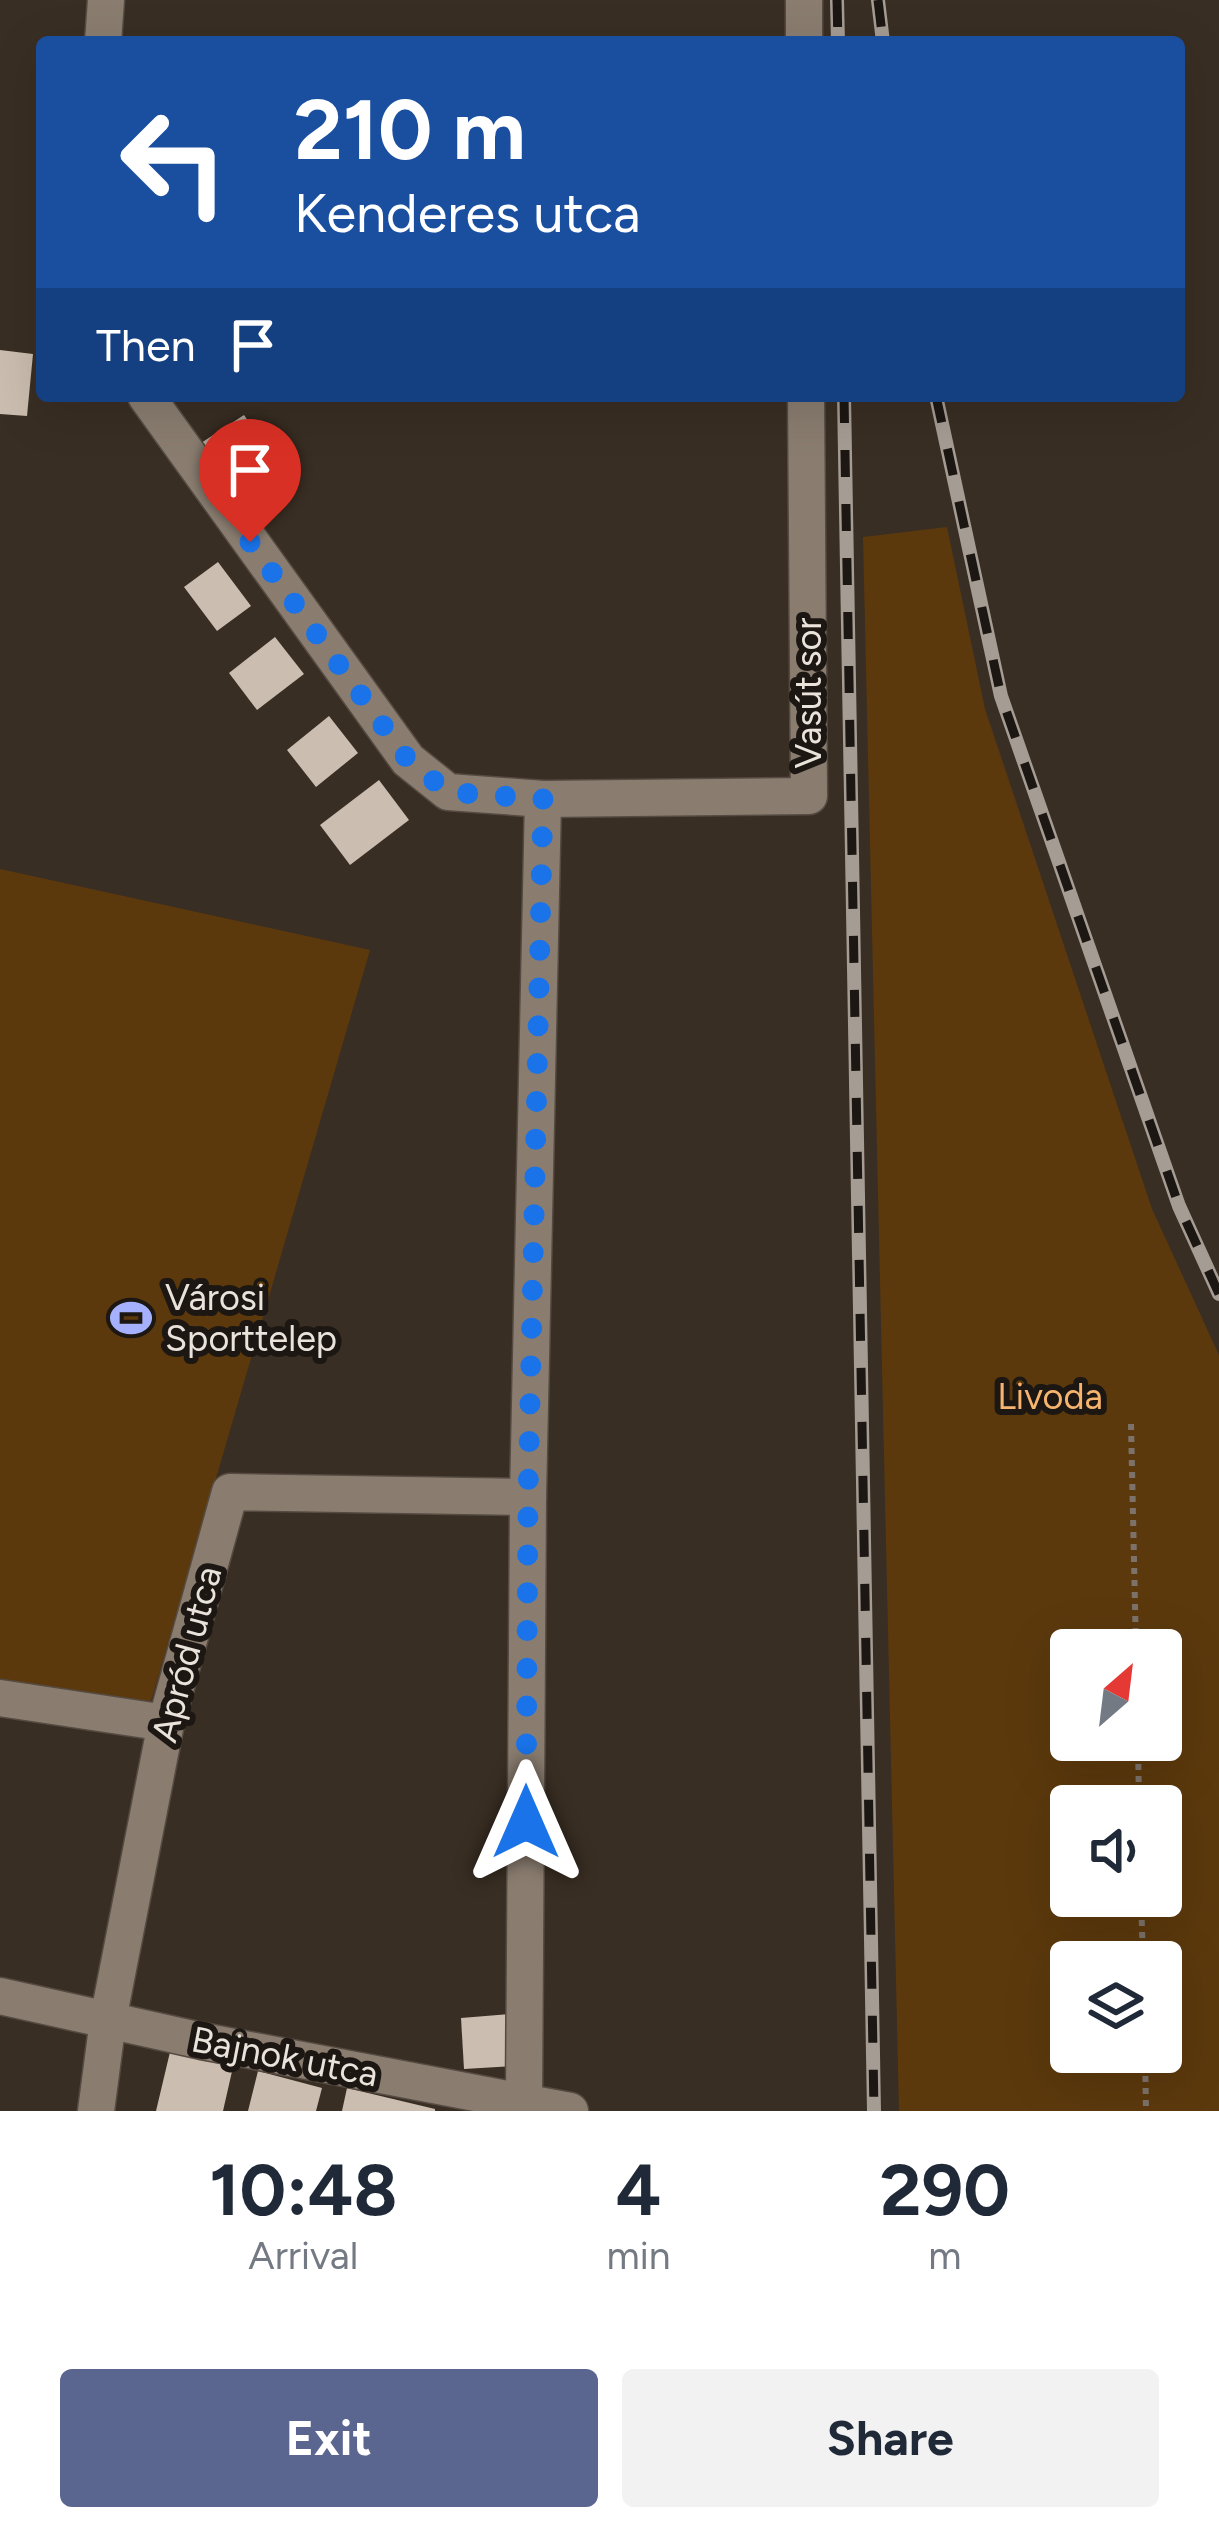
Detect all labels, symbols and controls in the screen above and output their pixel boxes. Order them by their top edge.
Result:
text: 210 m [294,79,526,180]
icon: left [96,84,252,240]
text: Kenderes utca [294,181,641,246]
icon: arrive [220,312,286,378]
text: Then [96,318,196,372]
pin [199,419,301,542]
icon: arrive [217,437,283,503]
street label: Vasút sor [787,617,830,769]
place label: Városi Sporttelep [165,1276,337,1360]
sports icon: Városi Sporttelep [108,1295,154,1341]
park label: Livoda [997,1375,1103,1418]
street label: Apród utca [142,1562,231,1747]
north arrow [1050,1629,1182,1761]
map controls [1050,1629,1182,2073]
position arrow [463,1759,589,1885]
button: sound [1050,1785,1182,1917]
button: layers [1050,1941,1182,2073]
street label: Bajnok utca [188,2017,382,2096]
text: 10:48 [209,2147,397,2233]
text: 4 [616,2147,661,2233]
text: 290 [880,2147,1010,2233]
text: Arrival [248,2232,358,2279]
text: min [607,2232,671,2279]
text: m [928,2232,961,2279]
button: Exit [60,2369,598,2507]
button: Share [622,2369,1159,2507]

